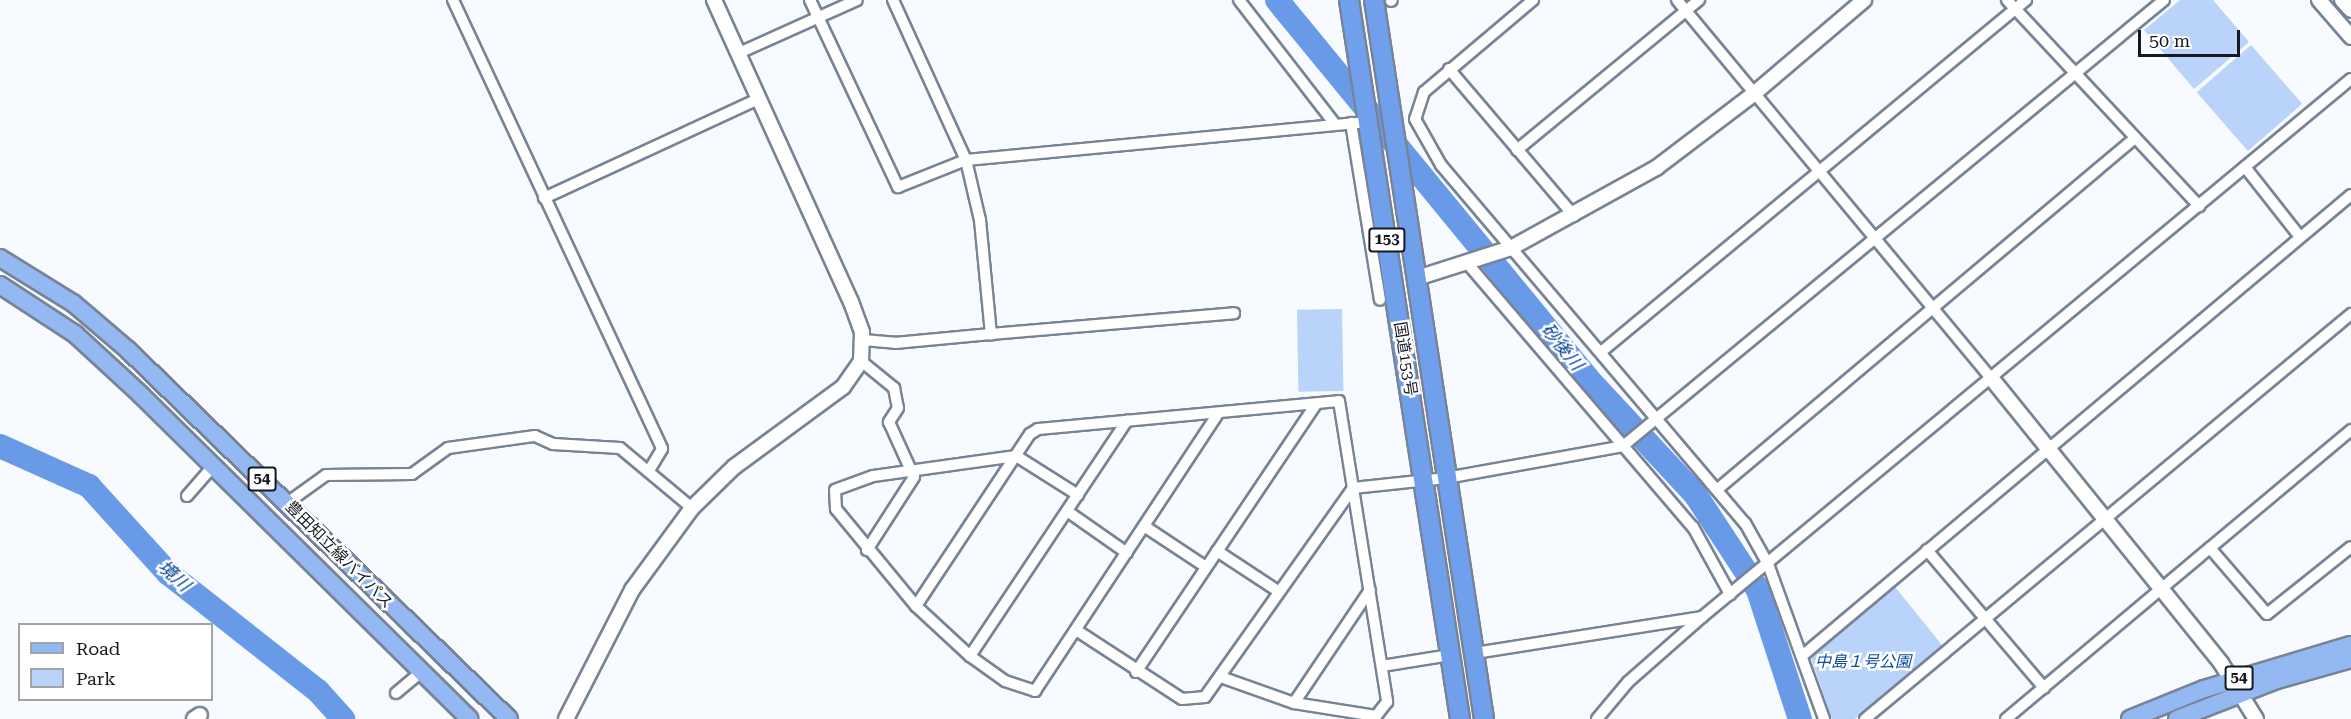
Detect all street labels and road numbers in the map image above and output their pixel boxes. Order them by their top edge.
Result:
road number: 153 [1368,228,1406,252]
street label: 国道153号 [1390,321,1420,397]
road number: 54 [247,467,277,491]
street label: 豊田知立線バイパス [281,497,397,613]
road number: 54 [2224,666,2254,690]

